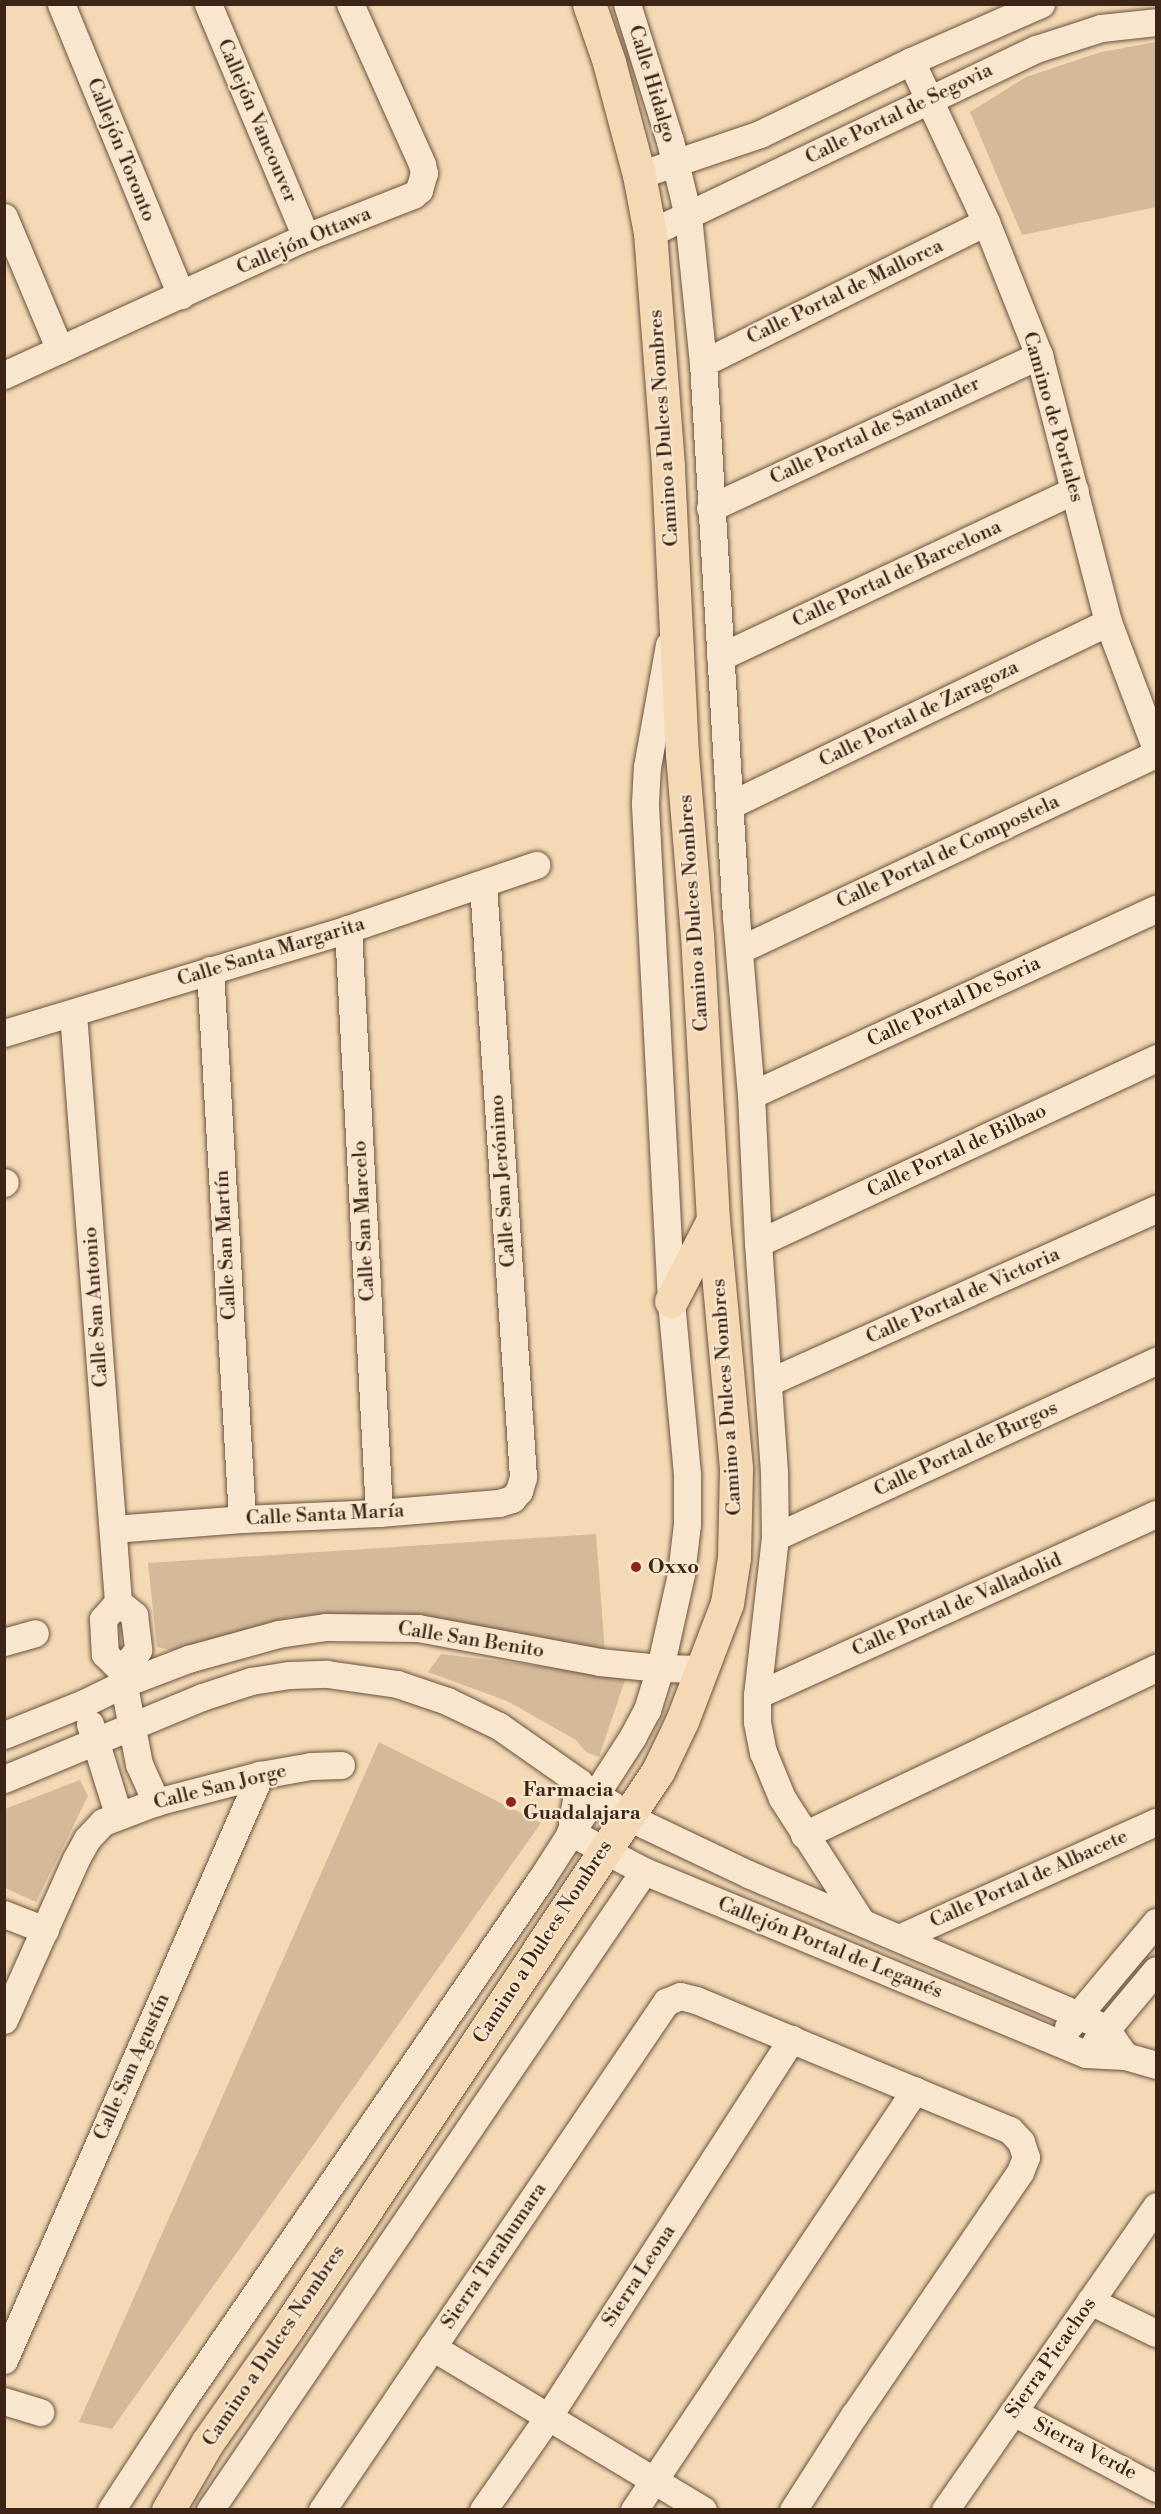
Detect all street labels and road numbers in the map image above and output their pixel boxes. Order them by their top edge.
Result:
street label: Calle Hidalgo [623,22,681,146]
street label: Callejón Vancouver [212,36,302,206]
street label: Calle Portal de Segovia [801,58,997,170]
street label: Callejón Toronto [81,75,161,225]
street label: Callejón Ottawa [233,202,375,280]
street label: Calle Portal de Mallorca [743,234,947,350]
street label: Camino a Dulces Nombres [644,309,684,547]
street label: Camino de Portales [1017,329,1089,505]
street label: Calle Portal de Santander [766,372,984,490]
street label: Calle Portal de Barcelona [789,515,1005,633]
street label: Calle Portal de Zaragoza [815,655,1023,773]
street label: Calle Portal de Compostela [833,790,1063,914]
street label: Camino a Dulces Nombres [674,794,714,1032]
street label: Calle Santa Margarita [174,912,368,992]
street label: Calle Portal De Soria [864,951,1044,1053]
street label: Calle San Jerónimo [485,1094,521,1268]
street label: Calle Portal de Bilbao [863,1099,1051,1203]
street label: Calle San Marcelo [348,1140,380,1302]
street label: Calle San Martín [210,1169,242,1321]
street label: Calle San Antonio [78,1226,114,1388]
street label: Calle Portal de Victoria [862,1242,1064,1350]
street label: Camino a Dulces Nombres [707,1278,747,1516]
street label: Calle Portal de Burgos [870,1396,1062,1502]
street label: Calle Santa María [245,1499,405,1531]
street label: Calle Portal de Valladolid [848,1548,1066,1662]
street label: Calle San Benito [396,1617,546,1663]
street label: Calle San Jorge [151,1759,289,1815]
street label: Calle Portal de Albacete [926,1824,1132,1934]
street label: Camino a Dulces Nombres [468,1836,618,2048]
street label: Callejón Portal de Leganés [714,1892,946,2004]
street label: Calle San Agustín [89,1990,175,2144]
street label: Sierra Tarahumara [436,2178,552,2334]
street label: Sierra Leona [597,2221,681,2331]
street label: Camino a Dulces Nombres [198,2241,350,2451]
street label: Sierra Picachos [1000,2293,1102,2423]
street label: Sierra Verde [1029,2413,1141,2485]

